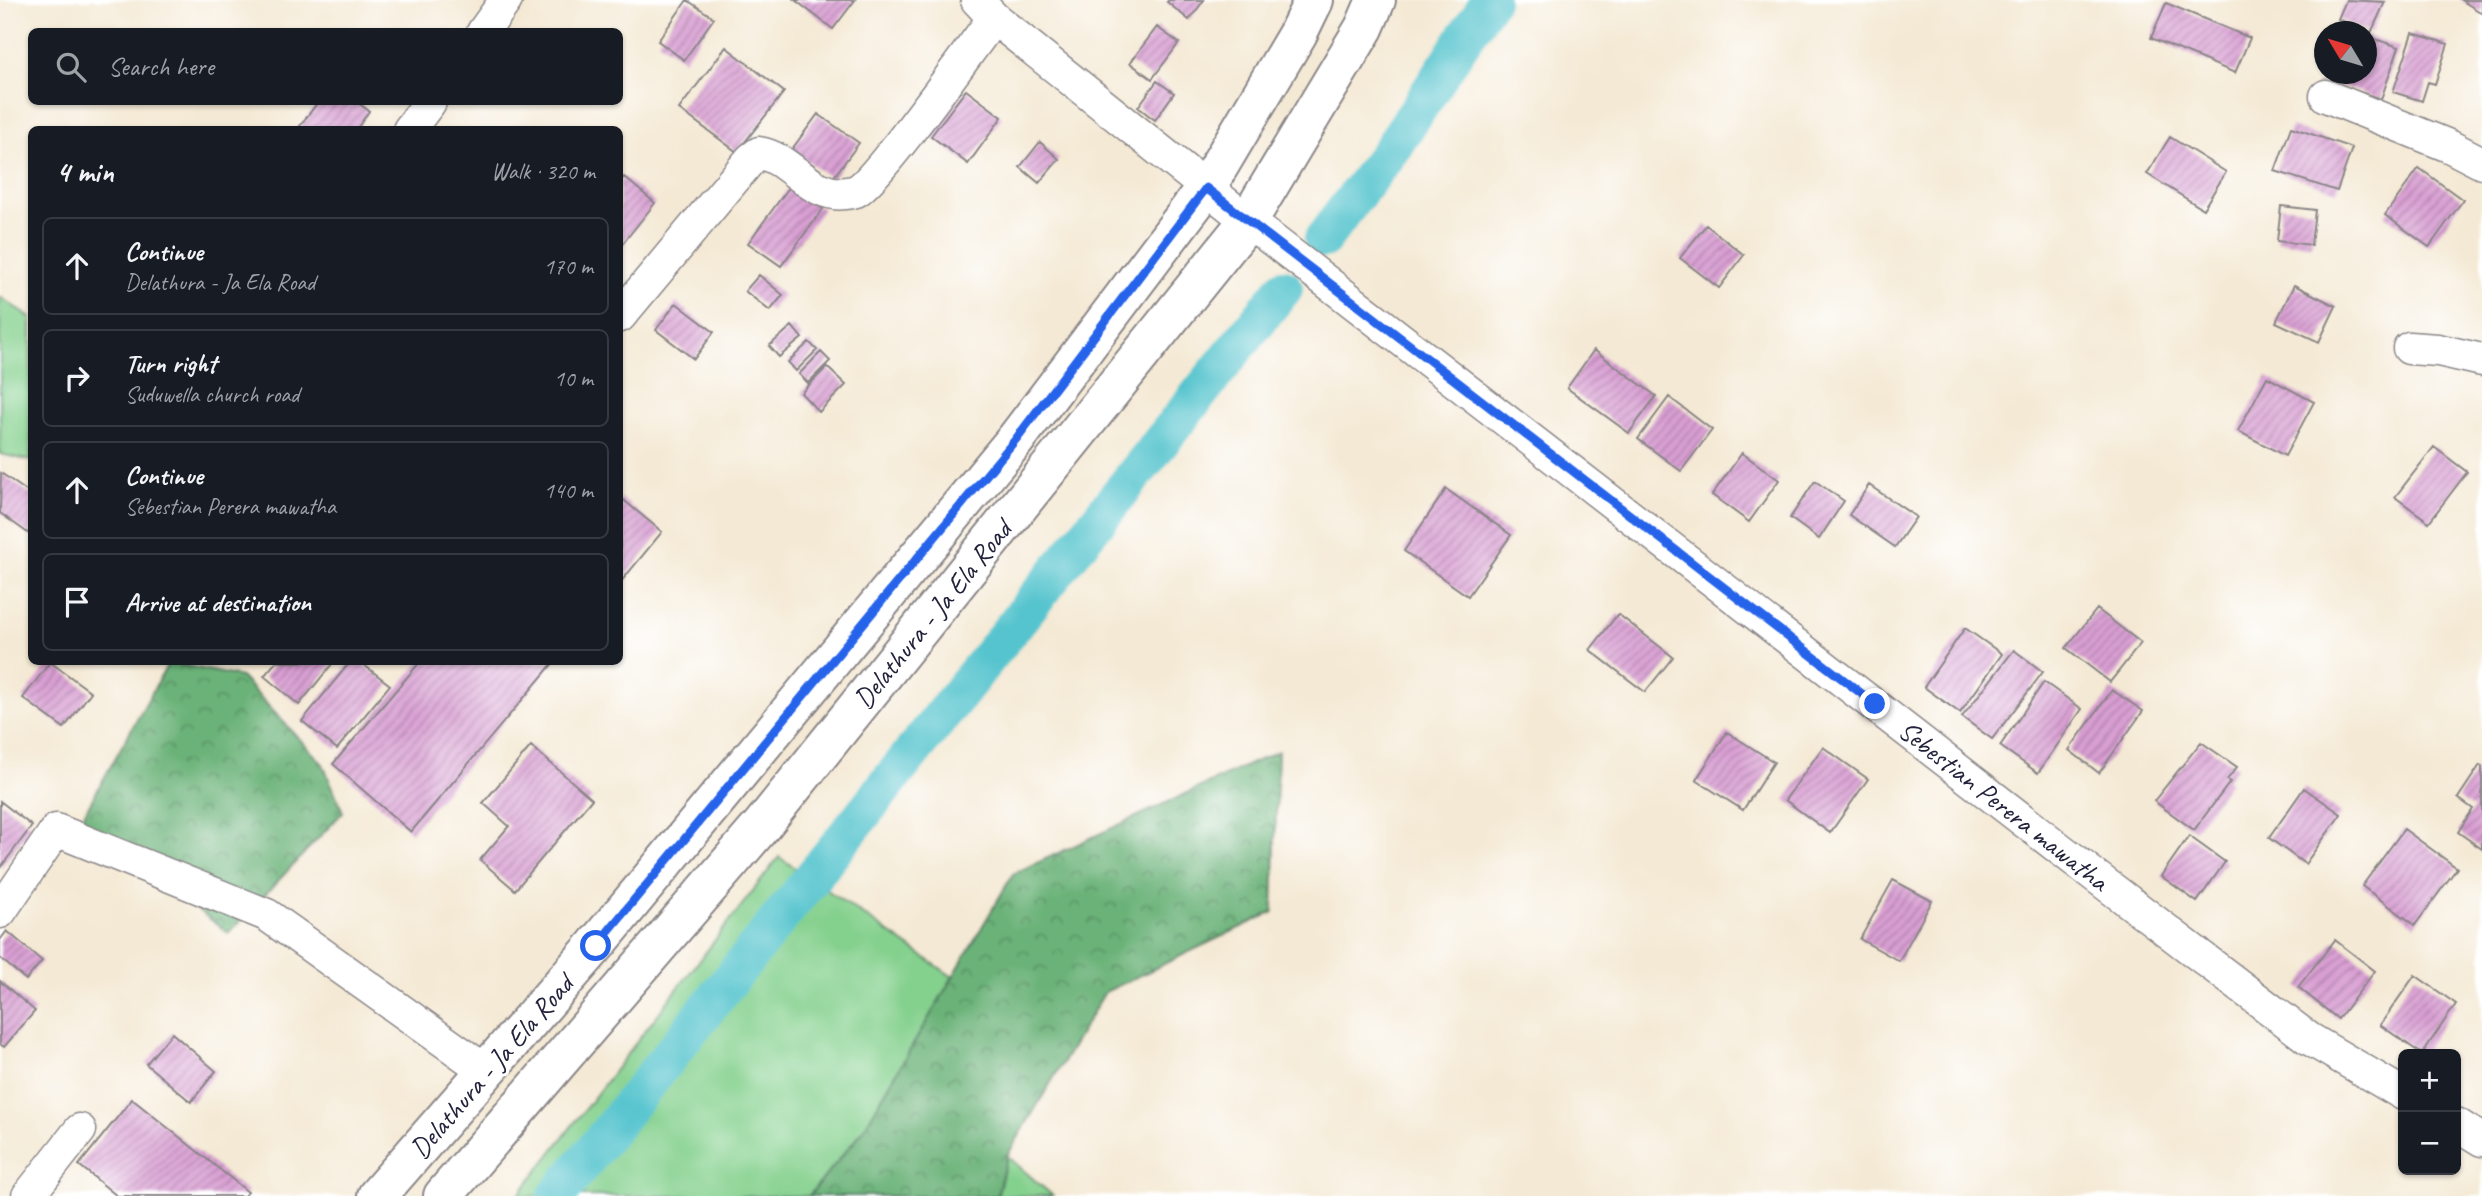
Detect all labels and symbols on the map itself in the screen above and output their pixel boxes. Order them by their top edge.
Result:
north arrow [2314,21,2377,84]
street label: Delathura - Ja Ela Road [846,510,1021,715]
route end [1859,688,1890,719]
street label: Sebestian Perera mawatha [1892,713,2117,899]
route start [580,930,611,961]
street label: Delathura - Ja Ela Road [402,964,583,1165]

